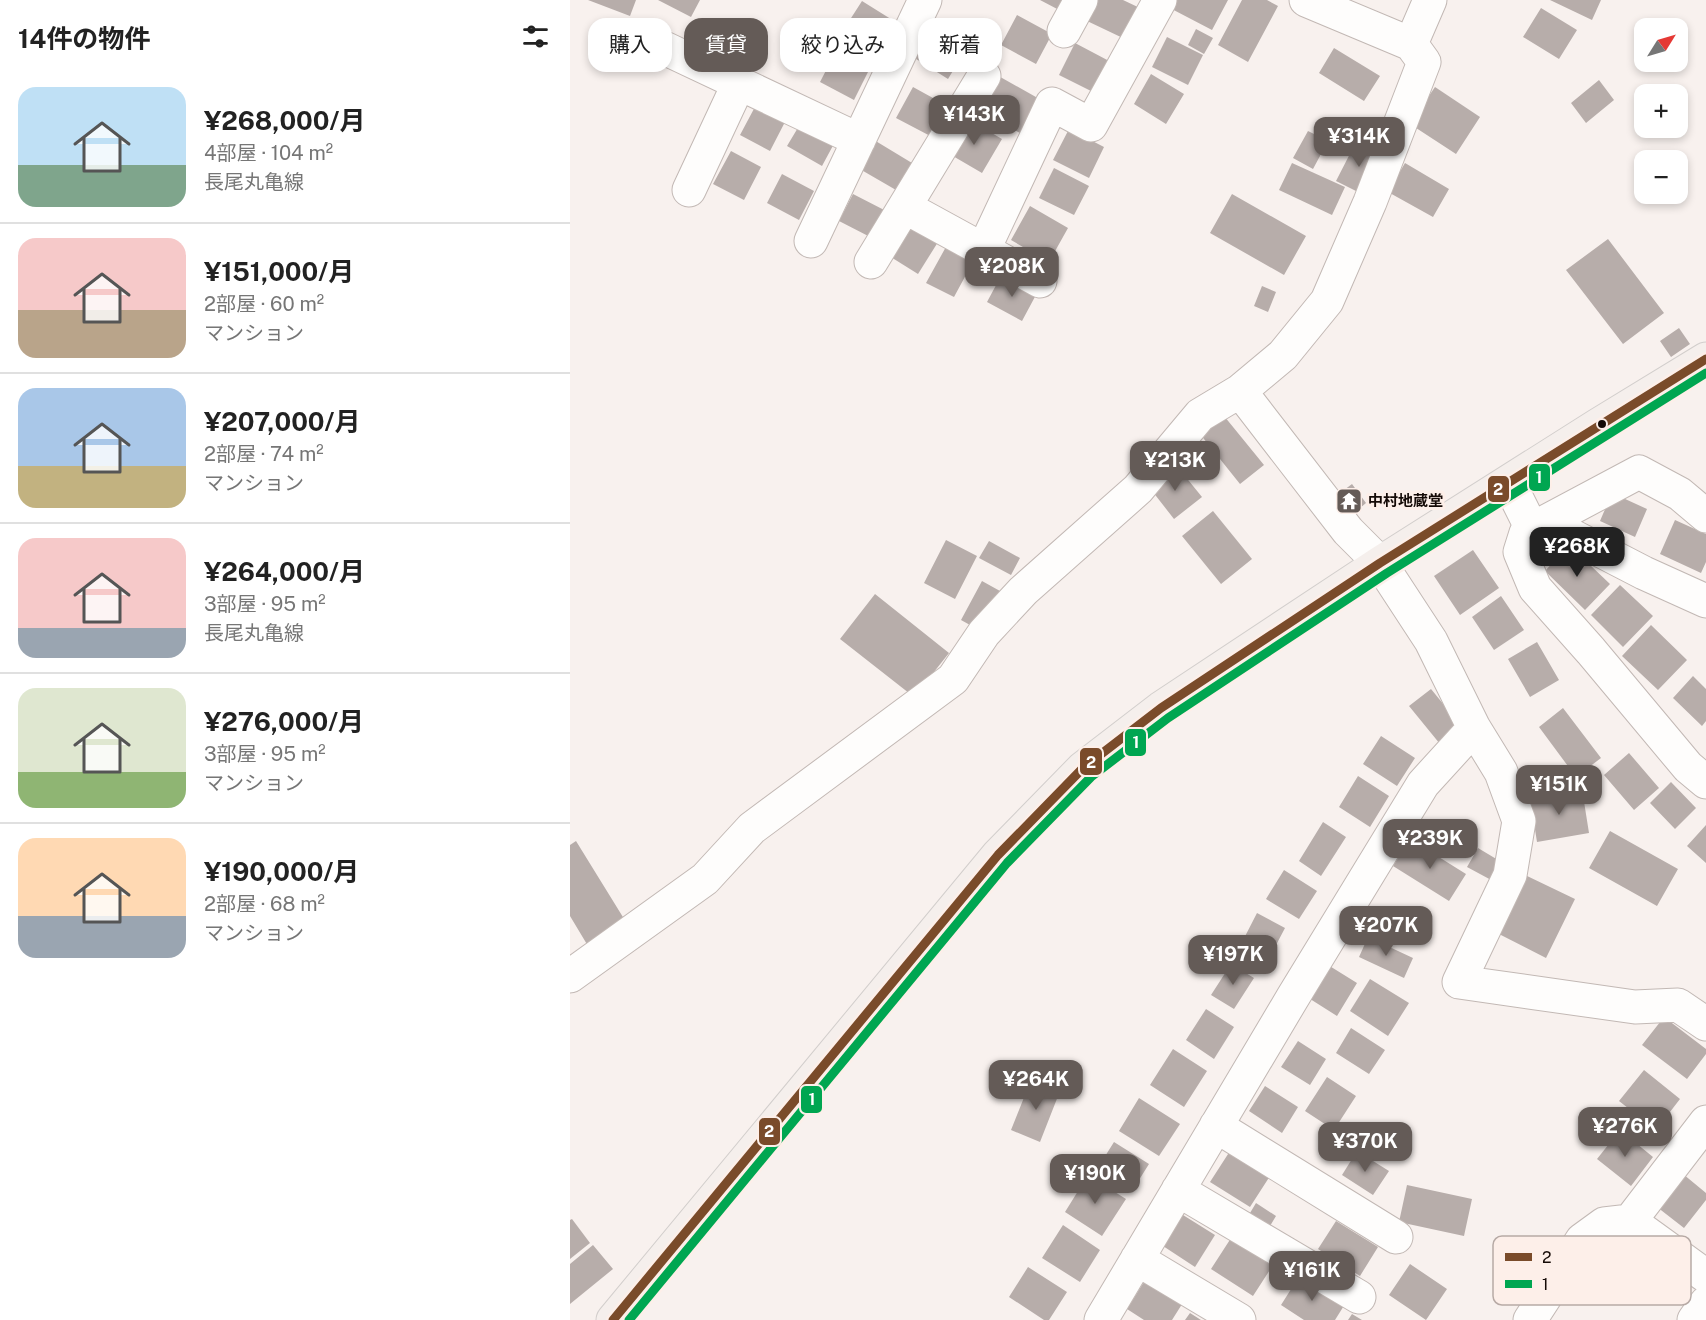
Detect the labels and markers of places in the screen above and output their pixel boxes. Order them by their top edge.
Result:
pin: ¥143K [932,95,1016,146]
pin: ¥314K [1317,117,1401,168]
pin: ¥208K [970,247,1054,298]
unlabelled marker [1596,418,1608,430]
pin: ¥213K [1133,441,1217,492]
temple icon: 中村地蔵堂 [1334,486,1364,516]
place label: 中村地蔵堂 [1368,492,1443,509]
pin: ¥268K [1535,527,1619,578]
pin: ¥151K [1517,765,1601,816]
pin: ¥239K [1388,819,1472,870]
pin: ¥207K [1344,906,1428,957]
pin: ¥197K [1191,935,1275,986]
pin: ¥264K [994,1060,1078,1111]
pin: ¥276K [1583,1107,1667,1158]
pin: ¥370K [1323,1122,1407,1173]
pin: ¥190K [1053,1154,1137,1205]
pin: ¥161K [1270,1251,1354,1302]

